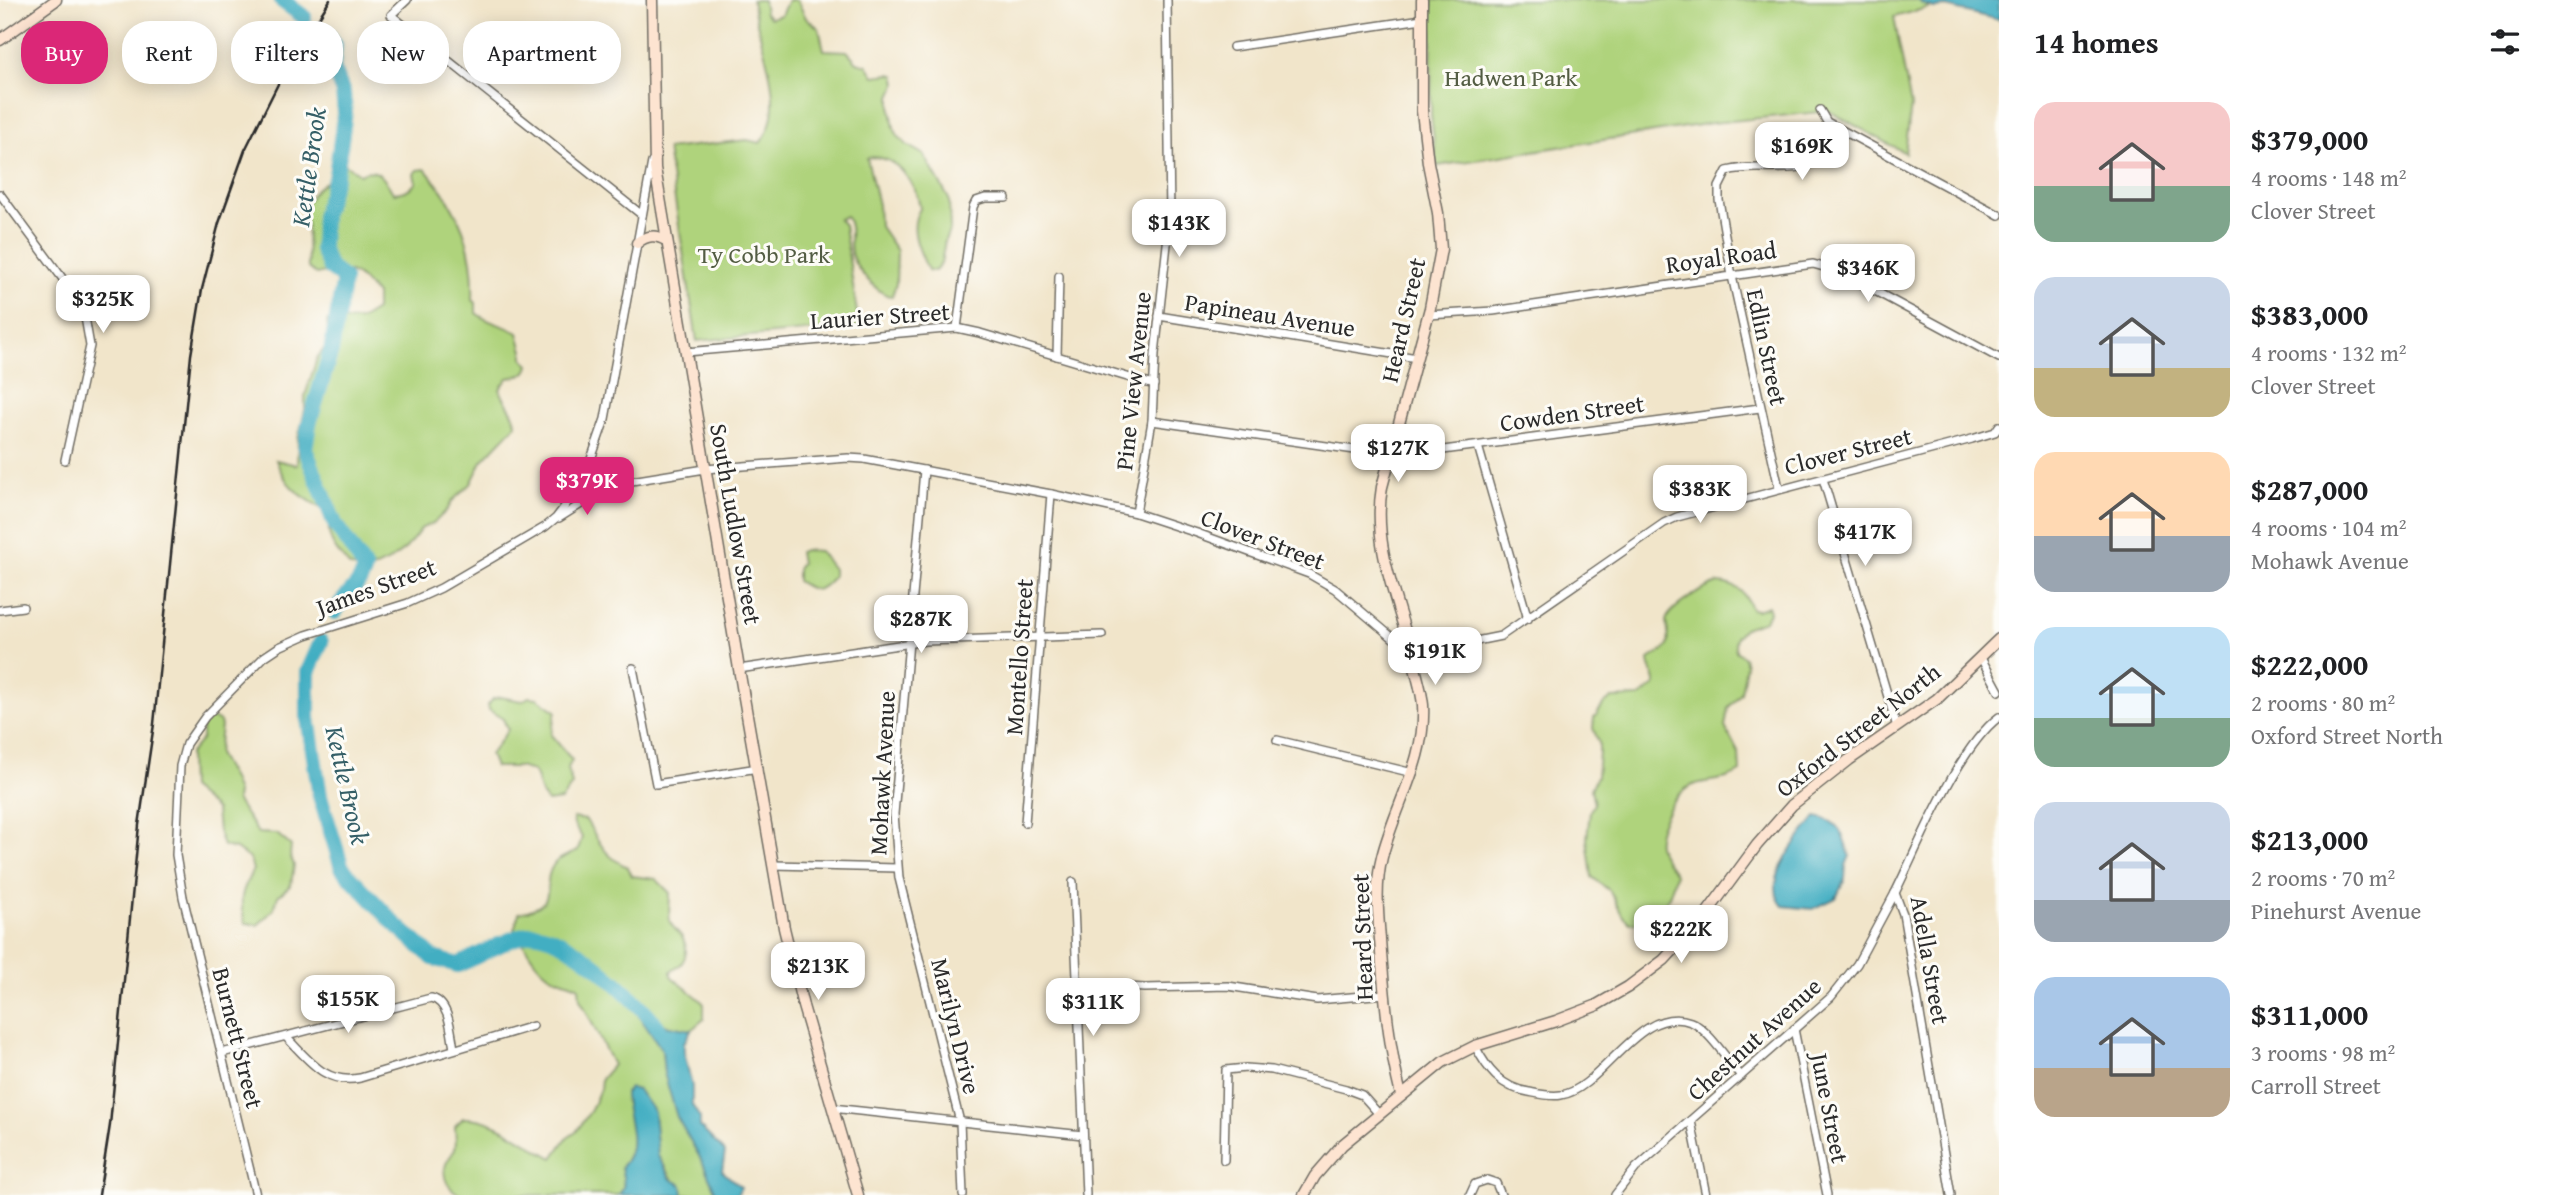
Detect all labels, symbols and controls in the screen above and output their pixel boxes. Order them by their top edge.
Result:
text: 14 homes [2034,20,2159,64]
chip: Buy [21,21,108,84]
chip: Rent [122,21,217,84]
chip: Filters [231,21,343,84]
chip: New [357,21,449,84]
chip: Apartment [463,21,621,84]
icon: filters [2486,23,2524,61]
park label: Hadwen Park [1445,60,1578,95]
water label: Kettle Brook [280,105,336,230]
text: $379,000 [2251,117,2368,161]
pin: $169K [1753,122,1851,182]
text: $169K [1771,128,1833,161]
icon: home [2090,130,2174,214]
text: 4 rooms · 148 m² [2251,161,2406,194]
text: Clover Street [2251,194,2376,227]
pin: $143K [1130,200,1228,259]
text: $143K [1148,205,1210,238]
street label: Royal Road [1663,232,1779,282]
park label: Ty Cobb Park [698,237,831,272]
pin: $346K [1819,244,1917,304]
text: $346K [1837,250,1899,283]
street label: Heard Street [1372,254,1434,386]
pin: $325K [54,276,152,335]
text: $325K [72,281,134,314]
street label: Papineau Avenue [1182,284,1358,346]
street label: Edlin Street [1738,286,1796,409]
street label: Pine View Avenue [1106,290,1160,472]
text: $383,000 [2251,292,2368,336]
street label: Laurier Street [809,294,951,338]
icon: home [2090,305,2174,389]
text: 4 rooms · 132 m² [2251,336,2406,369]
text: Clover Street [2251,369,2376,402]
street label: Cowden Street [1498,385,1647,440]
street label: Clover Street [1781,418,1916,484]
street label: South Ludlow Street [701,421,771,628]
pin: $127K [1349,424,1447,484]
text: $127K [1367,430,1429,463]
pin: $379K [538,458,636,517]
text: $379K [556,463,618,496]
pin: $383K [1651,466,1749,525]
text: $287,000 [2251,467,2368,511]
text: $383K [1669,471,1731,504]
icon: home [2090,480,2174,564]
street label: Clover Street [1196,499,1330,579]
pin: $417K [1816,508,1914,568]
text: 4 rooms · 104 m² [2251,511,2406,544]
text: $417K [1834,514,1896,547]
text: Mohawk Avenue [2251,544,2409,577]
street label: James Street [308,549,441,626]
street label: Montello Street [996,577,1042,736]
pin: $287K [872,596,970,655]
text: $287K [890,601,952,634]
pin: $191K [1386,628,1484,687]
text: $191K [1404,633,1466,666]
text: $222,000 [2251,642,2368,686]
street label: Oxford Street North [1768,654,1948,805]
icon: home [2090,655,2174,739]
text: 2 rooms · 80 m² [2251,686,2395,719]
street label: Mohawk Avenue [860,690,904,856]
text: Oxford Street North [2251,719,2443,752]
water label: Kettle Brook [315,721,381,848]
text: $213,000 [2251,817,2368,861]
icon: home [2090,830,2174,914]
text: 2 rooms · 70 m² [2251,861,2395,894]
street label: Heard Street [1342,872,1382,1001]
street label: Adella Street [1902,893,1959,1027]
text: Pinehurst Avenue [2251,894,2421,927]
pin: $222K [1632,906,1730,965]
text: $222K [1650,911,1712,944]
pin: $213K [769,942,867,1002]
text: $213K [787,948,849,981]
street label: Marilyn Drive [922,954,990,1098]
street label: Burnett Street [204,964,273,1113]
street label: Chestnut Avenue [1679,969,1829,1109]
pin: $155K [299,976,397,1035]
pin: $311K [1044,978,1142,1038]
text: $155K [317,981,379,1014]
text: $311K [1062,984,1124,1017]
text: $311,000 [2251,992,2368,1036]
icon: home [2090,1005,2174,1089]
text: 3 rooms · 98 m² [2251,1036,2395,1069]
street label: June Street [1802,1047,1858,1166]
text: Carroll Street [2251,1069,2381,1102]

